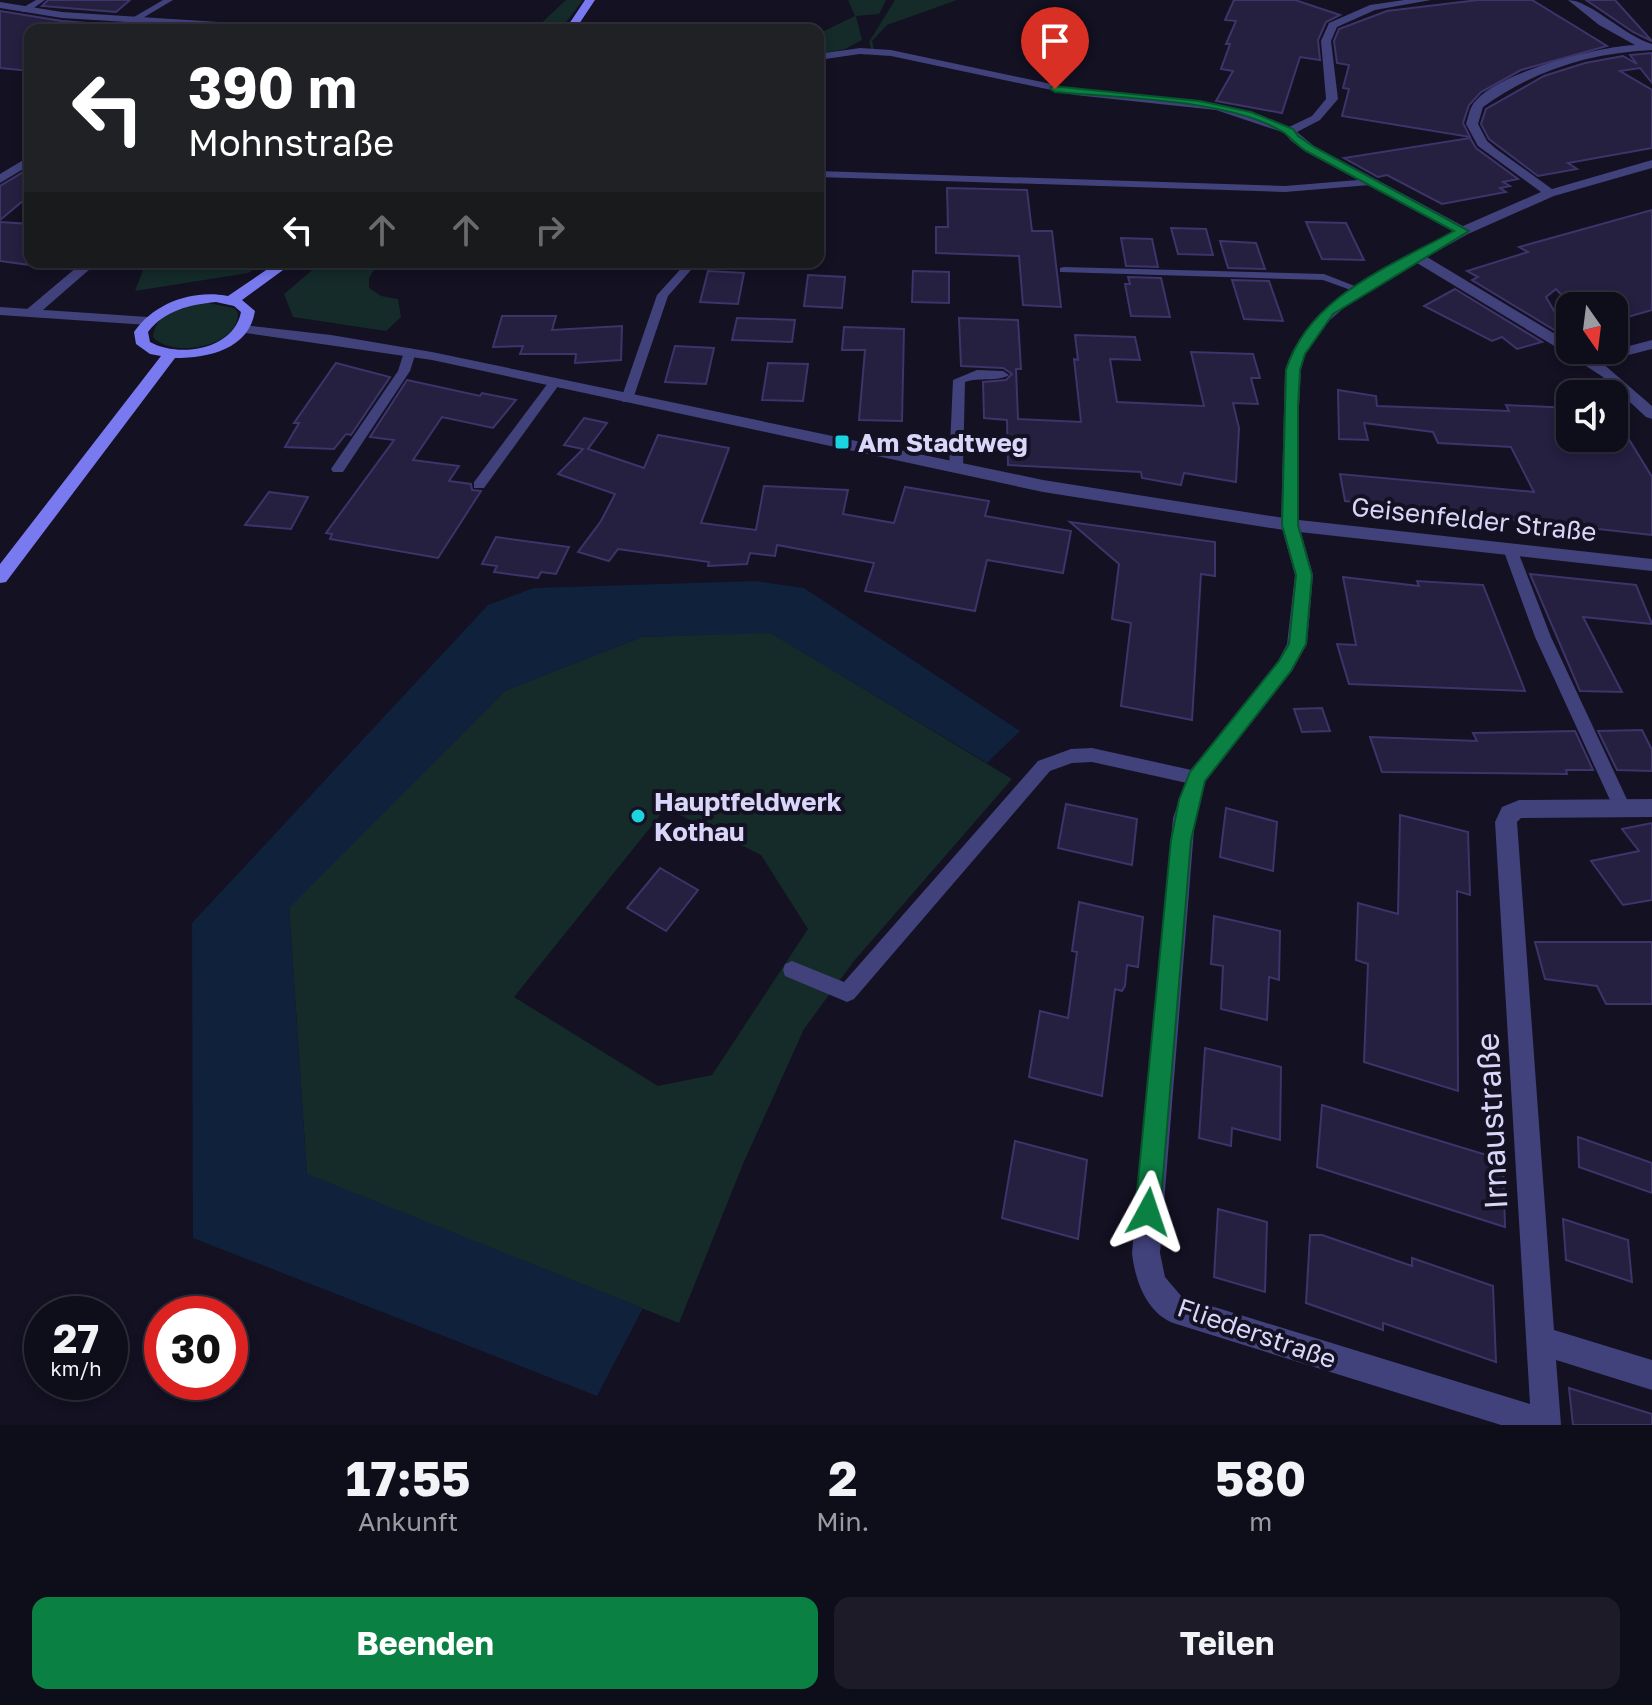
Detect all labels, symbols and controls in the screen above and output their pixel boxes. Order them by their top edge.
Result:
pin [1021,7,1089,89]
icon: arrive [1033,19,1077,63]
text: 390 m [188,53,357,120]
icon: left [56,56,160,160]
text: Mohnstraße [188,121,394,164]
icon: left [276,208,320,252]
icon: ahead [360,208,404,252]
icon: ahead [444,208,488,252]
icon: right [528,208,572,252]
north arrow [1556,292,1628,364]
map controls [1556,292,1628,452]
button: sound [1556,380,1628,452]
place label: Am Stadtweg [858,427,1028,458]
marker: Am Stadtweg [833,433,851,451]
street label: Geisenfelder Straße [1350,491,1598,547]
place label: Hauptfeldwerk Kothau [654,786,842,847]
marker: Hauptfeldwerk Kothau [629,807,647,825]
street label: Irnaustraße [1467,1032,1515,1210]
position arrow [1106,1170,1190,1254]
street label: Fliederstraße [1173,1291,1341,1375]
speed limit sign: 30 [144,1296,248,1400]
text: 27 [53,1314,99,1362]
text: km/h [51,1356,101,1380]
text: 17:55 [346,1449,471,1507]
text: 2 [828,1449,857,1507]
text: 580 [1215,1449,1306,1507]
text: Ankunft [358,1506,458,1537]
text: Min. [816,1506,869,1537]
text: m [1249,1506,1272,1537]
button: Beenden [32,1597,818,1689]
button: Teilen [834,1597,1620,1689]

